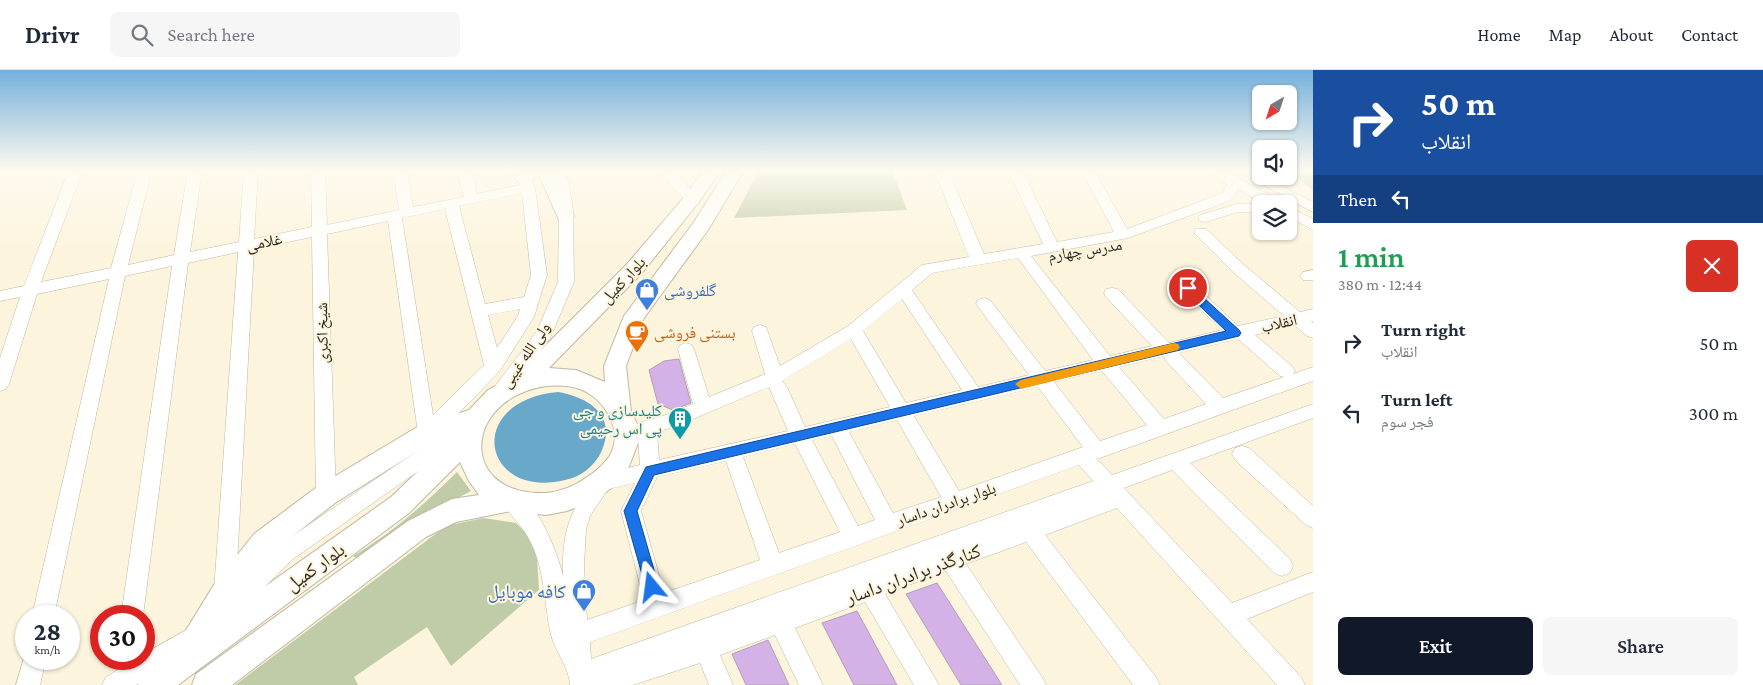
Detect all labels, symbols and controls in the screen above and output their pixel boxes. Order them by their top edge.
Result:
search box [110,12,460,57]
text: Drivr [25,21,80,48]
icon: search [128,21,156,49]
text: Search here [168,24,255,45]
text: Home [1478,25,1521,45]
text: Map [1549,25,1581,45]
text: About [1609,25,1653,45]
text: Contact [1681,25,1738,45]
text: 50 m [1421,84,1496,123]
north arrow [1252,85,1298,130]
map controls [1252,85,1297,240]
icon: right [1338,90,1403,155]
text: انقلاب [1421,129,1471,154]
button: sound [1252,140,1297,185]
icon: left [1387,185,1415,213]
text: Then [1338,189,1377,210]
button: layers [1252,195,1297,240]
street label: غلامی [245,230,284,256]
street label: مدرس چهارم [1047,236,1123,266]
text: 1 min [1338,240,1405,273]
button: close [1686,240,1738,292]
street label: بلوار کمیل [597,253,650,308]
pin [1167,267,1209,309]
icon: arrive [1174,274,1202,302]
text: 380 m · 12:44 [1338,276,1422,293]
shop icon: گلفروشی [634,277,660,311]
place label: گلفروشی [664,282,717,301]
street label: شیخ اکبری [313,302,333,364]
street label: انقلاب [1259,311,1299,336]
street label: ولی الله غیبی [497,319,555,392]
cafe icon: بستنی فروشی [624,319,650,353]
text: Turn right [1381,319,1466,340]
place label: بستنی فروشی [654,324,736,343]
icon: right [1338,329,1366,357]
text: 50 m [1699,333,1738,354]
text: انقلاب [1381,343,1418,360]
text: Turn left [1381,389,1453,410]
icon: left [1338,399,1366,427]
place label: کلیدسازی و جی پی اس رحیمی [573,402,662,439]
text: 300 m [1689,403,1738,424]
building icon: کلیدسازی و جی پی اس رحیمی [667,406,693,440]
text: فجر سوم [1381,413,1434,430]
street label: بلوار برادران داسار [893,479,998,531]
street label: بلوار کمیل [281,539,349,596]
street label: کنارگذر برادران داسار [842,540,984,609]
position arrow [625,560,677,612]
shop icon: کافه موبایل [571,578,597,612]
place label: کافه موبایل [488,581,566,603]
speed limit sign: 30 [90,605,155,670]
button: Exit [1338,617,1533,675]
button: Share [1543,617,1738,675]
text: 28 [34,618,61,645]
text: km/h [35,643,60,657]

